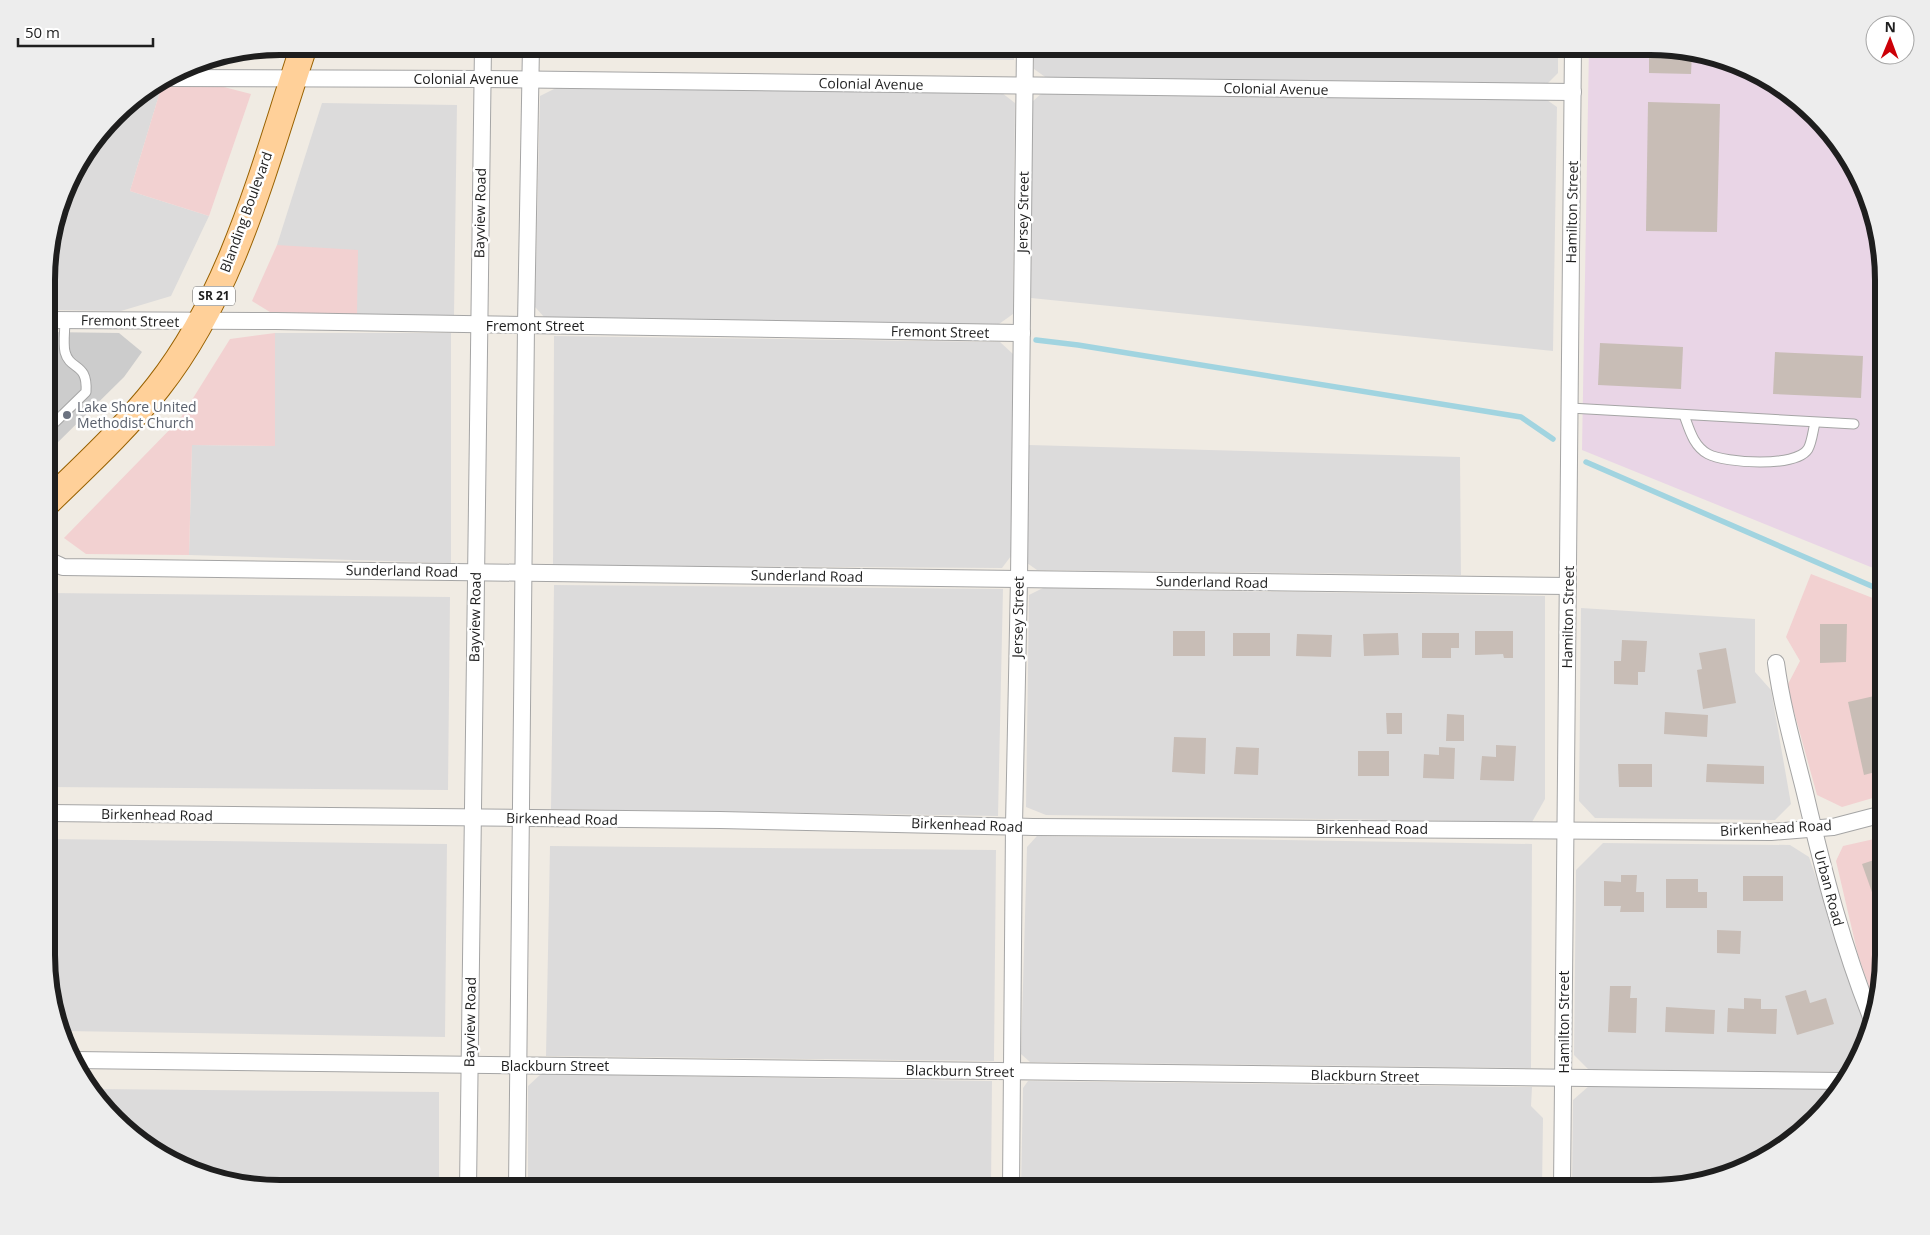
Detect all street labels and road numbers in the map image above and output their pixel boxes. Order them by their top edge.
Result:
street label: Colonial Avenue [413,69,519,88]
street label: Colonial Avenue [818,73,924,94]
street label: Colonial Avenue [1223,78,1329,99]
street label: Blanding Boulevard [215,149,276,275]
street label: Hamilton Street [1561,160,1582,264]
street label: Bayview Road [469,168,490,258]
street label: Jersey Street [1012,171,1033,255]
road number: SR 21 [193,286,235,306]
street label: Fremont Street [81,310,179,331]
street label: Fremont Street [486,316,584,335]
street label: Fremont Street [891,321,989,342]
street label: Sunderland Road [346,560,458,581]
street label: Sunderland Road [751,565,863,586]
street label: Hamilton Street [1557,565,1578,669]
street label: Sunderland Road [1156,571,1268,592]
street label: Bayview Road [464,572,485,662]
street label: Jersey Street [1007,576,1028,660]
street label: Birkenhead Road [101,804,213,825]
street label: Birkenhead Road [506,808,618,829]
street label: Birkenhead Road [911,813,1023,836]
street label: Birkenhead Road [1720,815,1832,840]
street label: Birkenhead Road [1316,819,1428,838]
street label: Urban Road [1810,848,1849,928]
street label: Hamilton Street [1554,971,1573,1073]
street label: Bayview Road [459,977,480,1067]
street label: Blackburn Street [501,1056,609,1075]
street label: Blackburn Street [906,1060,1014,1081]
street label: Blackburn Street [1311,1065,1419,1086]

